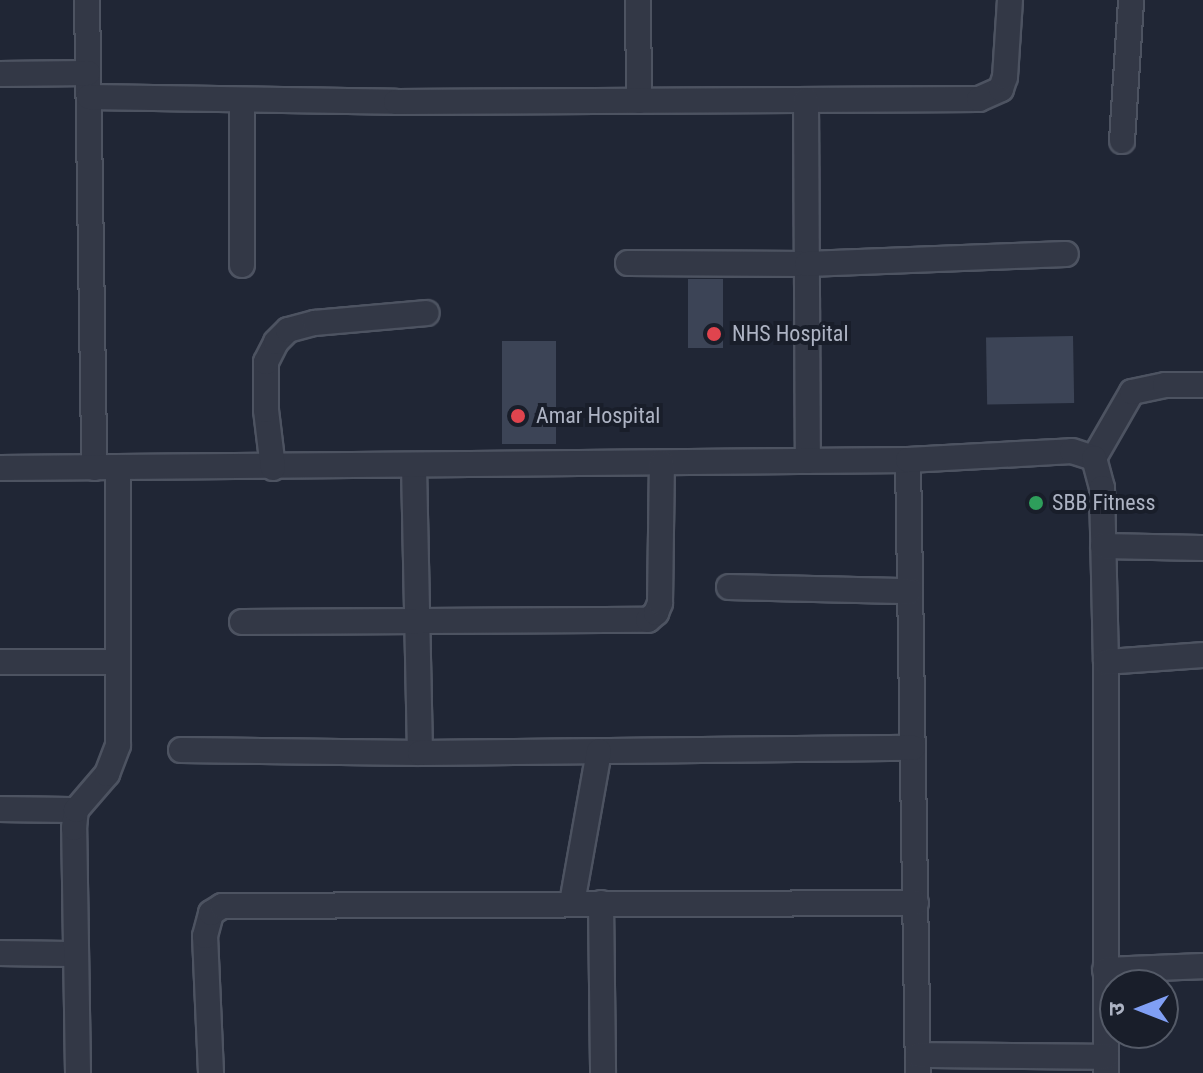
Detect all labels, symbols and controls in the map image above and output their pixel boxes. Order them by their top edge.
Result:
place label: NHS Hospital [732,321,848,347]
marker: NHS Hospital [703,323,725,345]
place label: Amar Hospital [536,403,660,429]
marker: Amar Hospital [507,405,529,427]
place label: SBB Fitness [1052,490,1156,516]
marker: SBB Fitness [1027,494,1045,512]
north arrow [1099,969,1179,1049]
text: उ [1104,1003,1129,1015]

